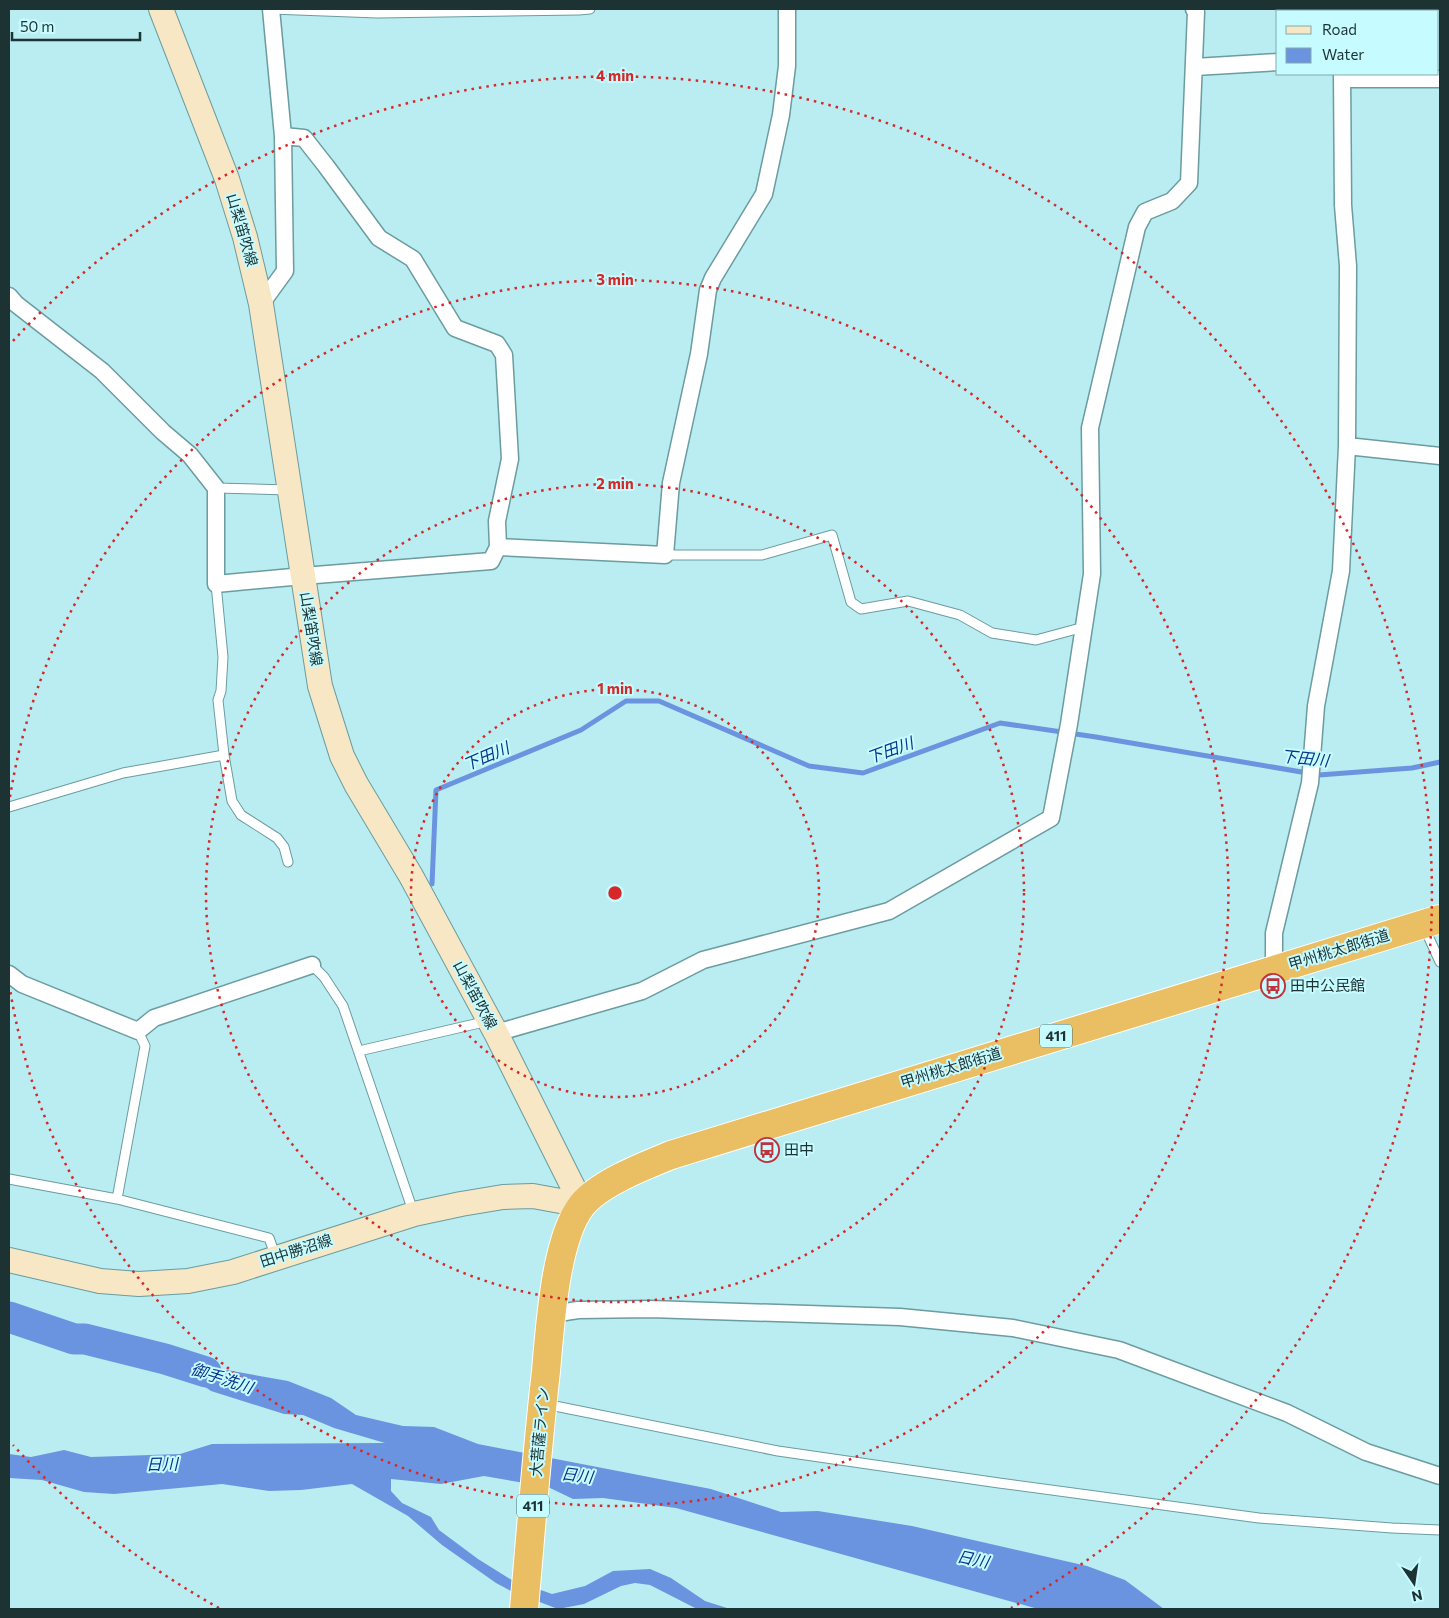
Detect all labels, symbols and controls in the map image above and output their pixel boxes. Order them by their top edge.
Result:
scale bar [12,10,140,42]
legend [1276,10,1439,75]
text: 50 m [20,17,54,35]
text: Road [1322,20,1357,38]
text: Water [1322,45,1364,63]
text: 4 min [596,66,634,84]
street label: 山梨笛吹線 [224,191,262,268]
text: 3 min [596,270,634,288]
text: 2 min [596,474,634,492]
street label: 山梨笛吹線 [297,590,327,667]
text: 1 min [597,679,633,697]
water label: 下田川 [864,732,918,767]
water label: 下田川 [460,737,513,774]
water label: 下田川 [1280,746,1332,770]
centre of rings [606,884,624,902]
street label: 甲州桃太郎街道 [1286,925,1392,973]
street label: 山梨笛吹線 [450,957,501,1032]
bus stop icon: 田中公民館 [1260,973,1286,999]
place label: 田中公民館 [1290,976,1365,994]
road number: 411 [1040,1024,1072,1048]
street label: 甲州桃太郎街道 [898,1043,1004,1091]
bus stop icon: 田中 [754,1137,780,1163]
place label: 田中 [784,1140,814,1158]
street label: 田中勝沼線 [257,1230,334,1270]
water label: 御手洗川 [189,1359,257,1397]
street label: 大菩薩ライン [526,1386,552,1478]
water label: 日川 [146,1454,180,1473]
water label: 日川 [560,1463,596,1486]
road number: 411 [517,1494,549,1518]
water label: 日川 [955,1546,993,1572]
north arrow [1389,1558,1439,1608]
text: N [1410,1587,1424,1606]

